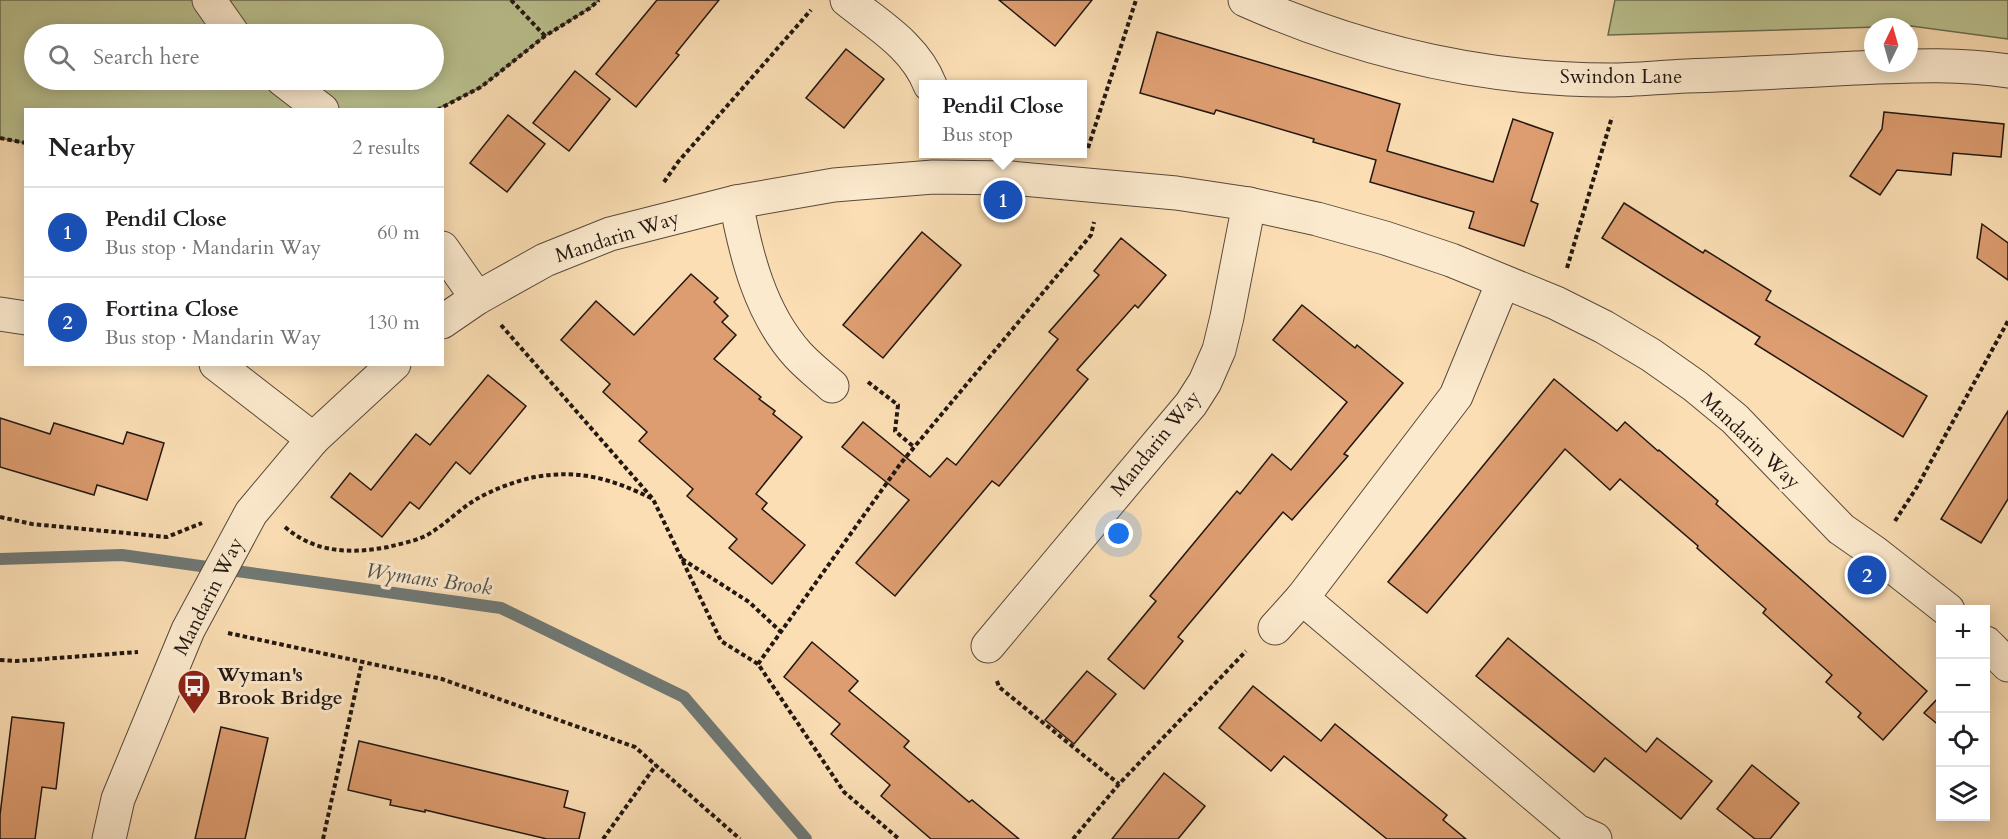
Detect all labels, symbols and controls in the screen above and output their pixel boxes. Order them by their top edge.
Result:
north arrow [1864,18,1918,72]
search box [24,24,444,90]
icon: search [45,41,78,74]
text: Search here [93,42,200,72]
street label: Swindon Lane [1560,63,1682,90]
popup [919,80,1087,158]
text: Pendil Close [942,91,1064,121]
text: Bus stop [942,121,1013,148]
text: Nearby [48,130,136,165]
text: 2 results [352,134,420,161]
pin: 1 [984,178,1022,222]
text: Pendil Close [105,204,227,234]
street label: Mandarin Way [552,204,683,269]
text: 1 [62,219,73,246]
text: 60 m [377,219,420,246]
text: Bus stop · Mandarin Way [105,234,321,261]
text: Fortina Close [105,294,239,324]
text: 2 [62,309,73,336]
text: 130 m [367,309,420,336]
text: Bus stop · Mandarin Way [105,324,321,351]
street label: Mandarin Way [1104,384,1207,502]
street label: Mandarin Way [1695,386,1807,495]
your location [1104,519,1133,548]
street label: Mandarin Way [167,532,250,660]
pin: 2 [1848,552,1886,598]
water label: Wymans Brook [364,556,495,603]
map controls [1936,605,1990,821]
button: + [1936,605,1990,659]
button: − [1936,659,1990,713]
place label: Wyman's Brook Bridge [216,661,343,711]
bus stop icon: Wyman's Brook Bridge [176,668,212,715]
button: locate [1936,713,1990,767]
button: layers [1936,767,1990,821]

